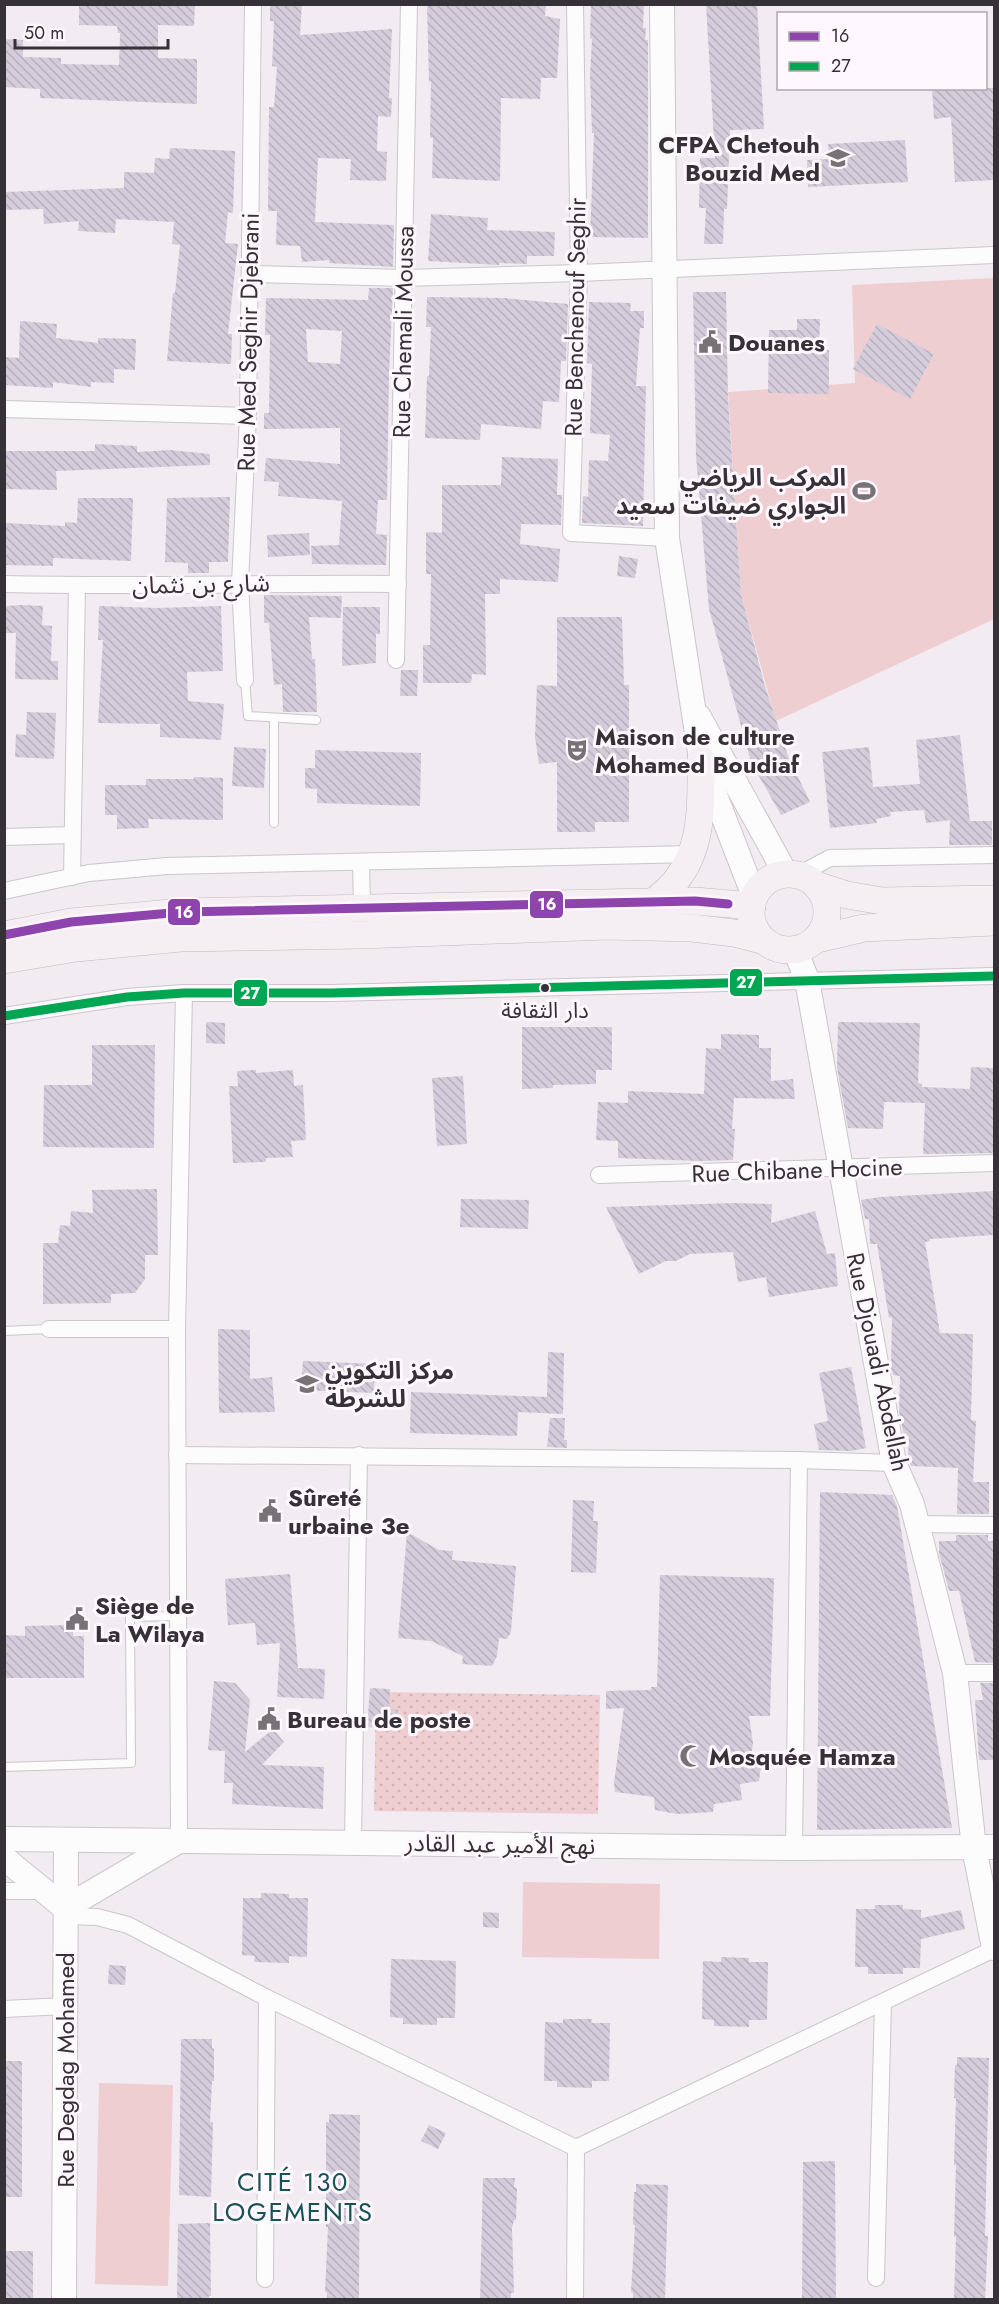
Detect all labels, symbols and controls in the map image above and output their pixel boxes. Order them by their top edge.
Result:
scale bar [15,12,168,50]
legend [777,12,987,90]
text: 50 m [24,20,64,46]
text: 16 [831,23,849,49]
text: 27 [831,53,851,79]
place label: CFPA Chetouh Bouzid Med [658,127,820,190]
school or university icon: CFPA Chetouh Bouzid Med [825,145,851,171]
street label: Rue Benchenouf Seghir [555,196,595,437]
street label: Rue Med Seghir Djebrani [228,212,268,472]
street label: Rue Chemali Moussa [384,226,422,438]
place label: Douanes [728,325,825,360]
public building icon: Douanes [697,329,723,355]
place label: المركب الرياضي الجواري ضيفات سعيد [616,460,846,525]
sports icon: المركب الرياضي الجواري ضيفات سعيد [851,478,877,504]
street label: شارع بن نثمان [132,565,270,603]
place label: Maison de culture Mohamed Boudiaf [595,719,801,782]
theatre icon: Maison de culture Mohamed Boudiaf [564,737,590,763]
line badge: 16 [529,890,564,919]
text: 16 [538,893,556,916]
line badge: 16 [167,898,201,926]
text: 16 [175,901,193,924]
line badge: 27 [729,968,763,997]
text: 27 [736,971,756,994]
line badge: 27 [233,979,268,1007]
text: 27 [240,982,260,1005]
marker: دار الثقافة [539,982,551,994]
place label: دار الثقافة [501,994,589,1026]
street label: Rue Chibane Hocine [691,1149,903,1191]
street label: Rue Djouadi Abdellah [838,1249,918,1475]
place label: مركز التكوين للشرطة [325,1353,454,1416]
school or university icon: مركز التكوين للشرطة [294,1371,320,1397]
place label: Sûreté urbaine 3e [288,1480,409,1543]
public building icon: Sûreté urbaine 3e [257,1498,283,1524]
place label: Siège de La Wilaya [95,1588,205,1651]
public building icon: Siège de La Wilaya [64,1606,90,1632]
place label: Bureau de poste [287,1702,471,1737]
public building icon: Bureau de poste [256,1706,282,1732]
place label: Mosquée Hamza [709,1739,896,1774]
mosque icon: Mosquée Hamza [678,1743,704,1769]
street label: نهج الأمير عبد القادر [403,1825,596,1863]
street label: Rue Degdag Mohamed [48,1952,83,2188]
district label: CITÉ 130 LOGEMENTS [212,2163,374,2231]

